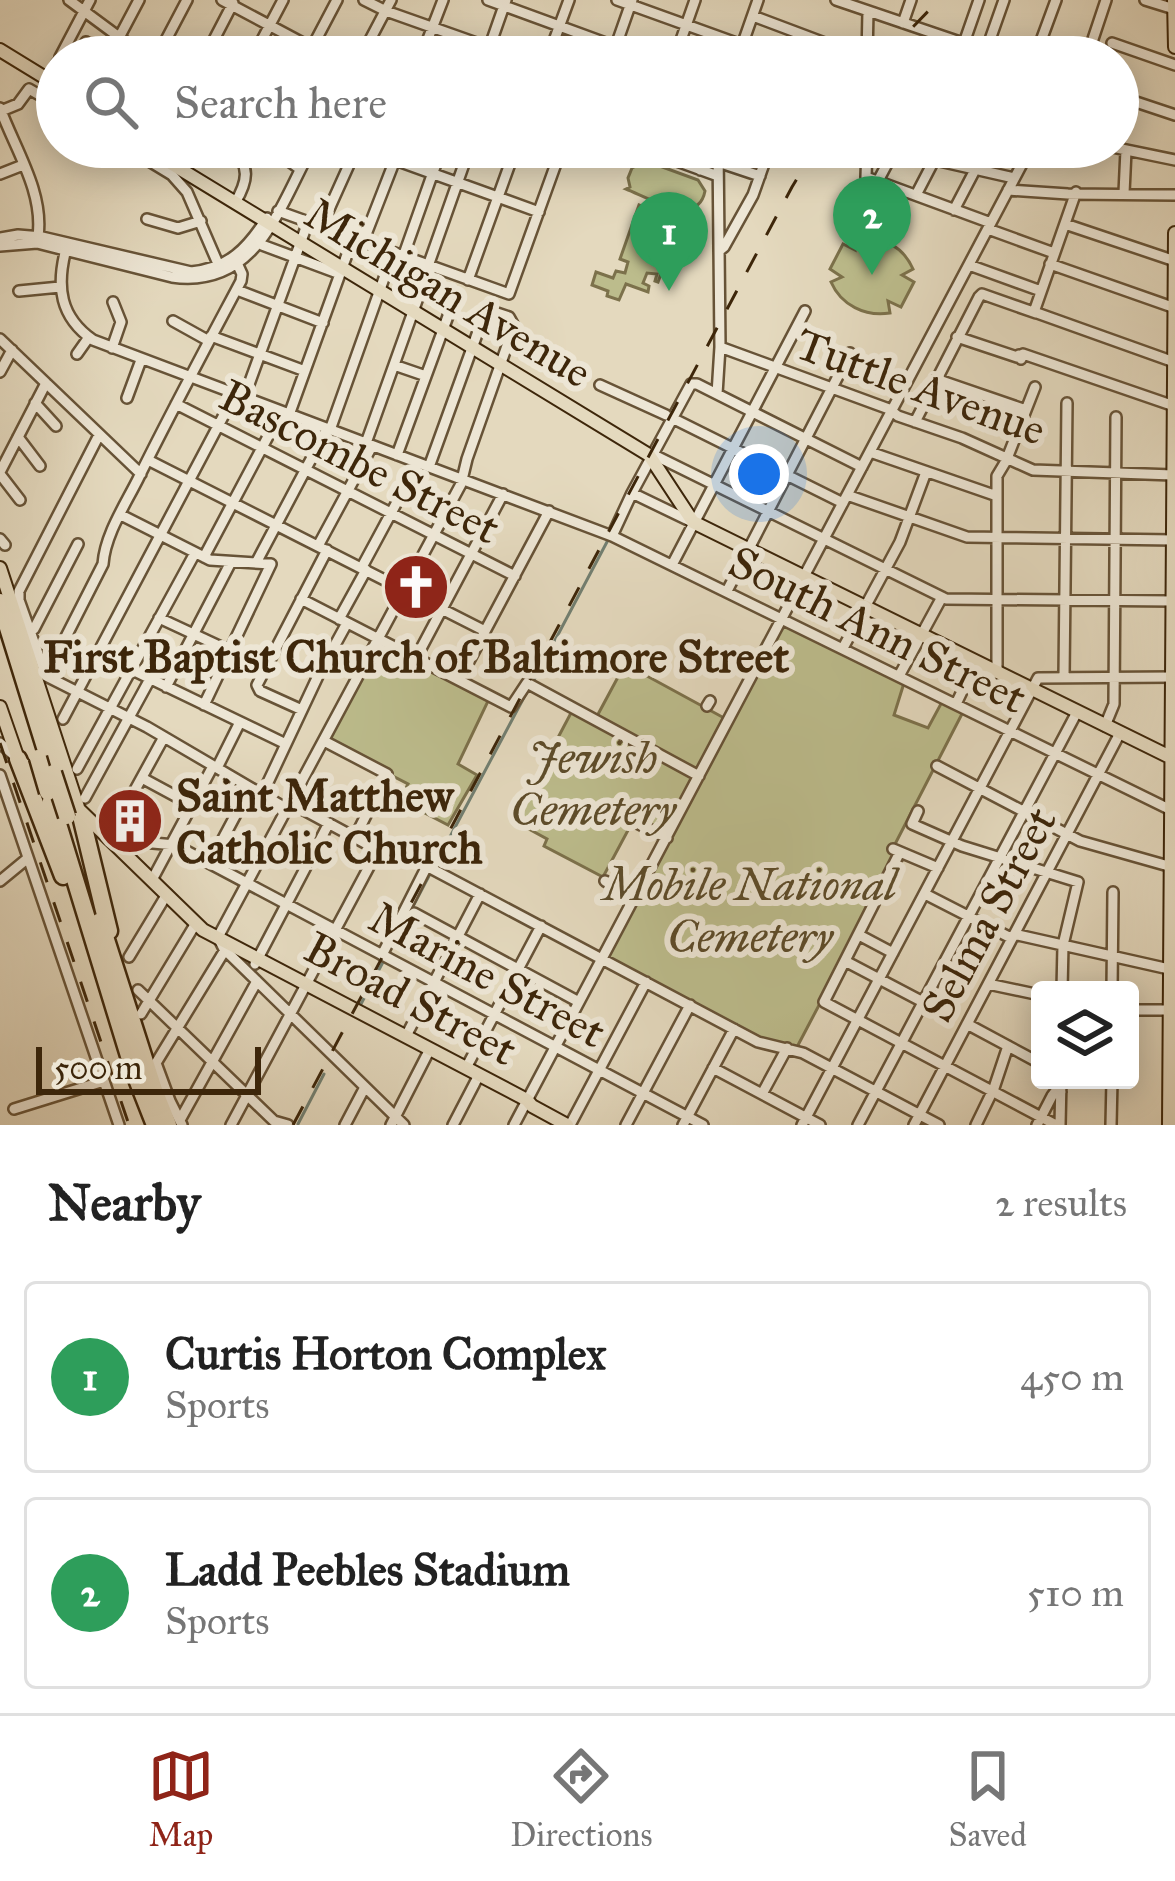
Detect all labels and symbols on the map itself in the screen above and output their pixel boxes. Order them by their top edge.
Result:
pin: 2 [833,176,911,275]
street label: Michigan Avenue [296,185,602,399]
pin: 1 [630,192,708,291]
street label: Tuttle Avenue [789,316,1053,457]
street label: Bascombe Street [211,367,509,556]
your location [729,444,789,504]
street label: South Ann Street [720,534,1035,725]
church icon: First Baptist Church of Baltimore Street [381,552,451,622]
place label: First Baptist Church of Baltimore Street [43,629,789,684]
park label: Jewish Cemetery [510,730,678,837]
place label: Saint Matthew Catholic Church [176,768,482,875]
building icon: Saint Matthew Catholic Church [95,786,165,856]
street label: Selma Street [909,797,1068,1031]
park label: Mobile National Cemetery [599,857,901,964]
street label: Marine Street [360,889,615,1060]
street label: Broad Street [295,920,526,1077]
scale bar [36,1041,261,1094]

